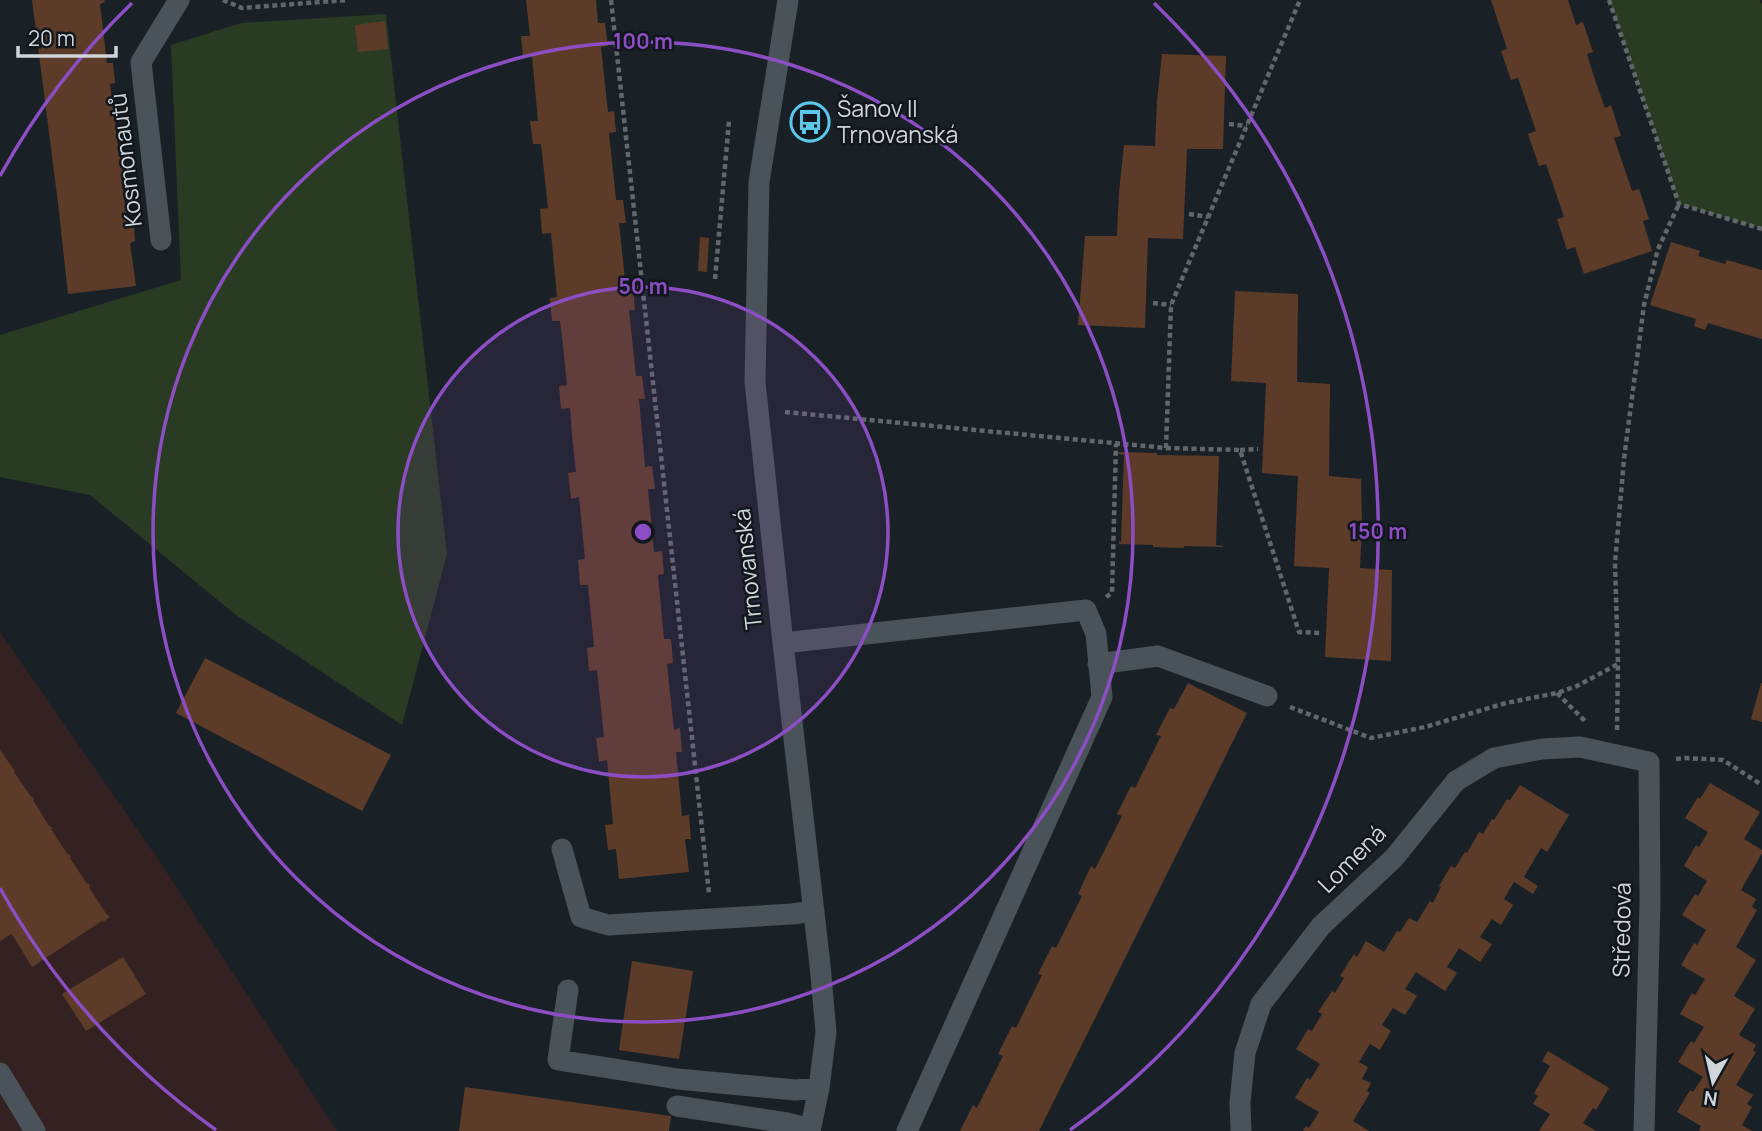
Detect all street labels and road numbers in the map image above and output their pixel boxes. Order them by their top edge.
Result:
street label: Kosmonautů [101,92,149,229]
street label: Trnovanská [725,507,769,631]
street label: Lomená [1310,817,1392,899]
street label: Středová [1604,882,1638,978]

